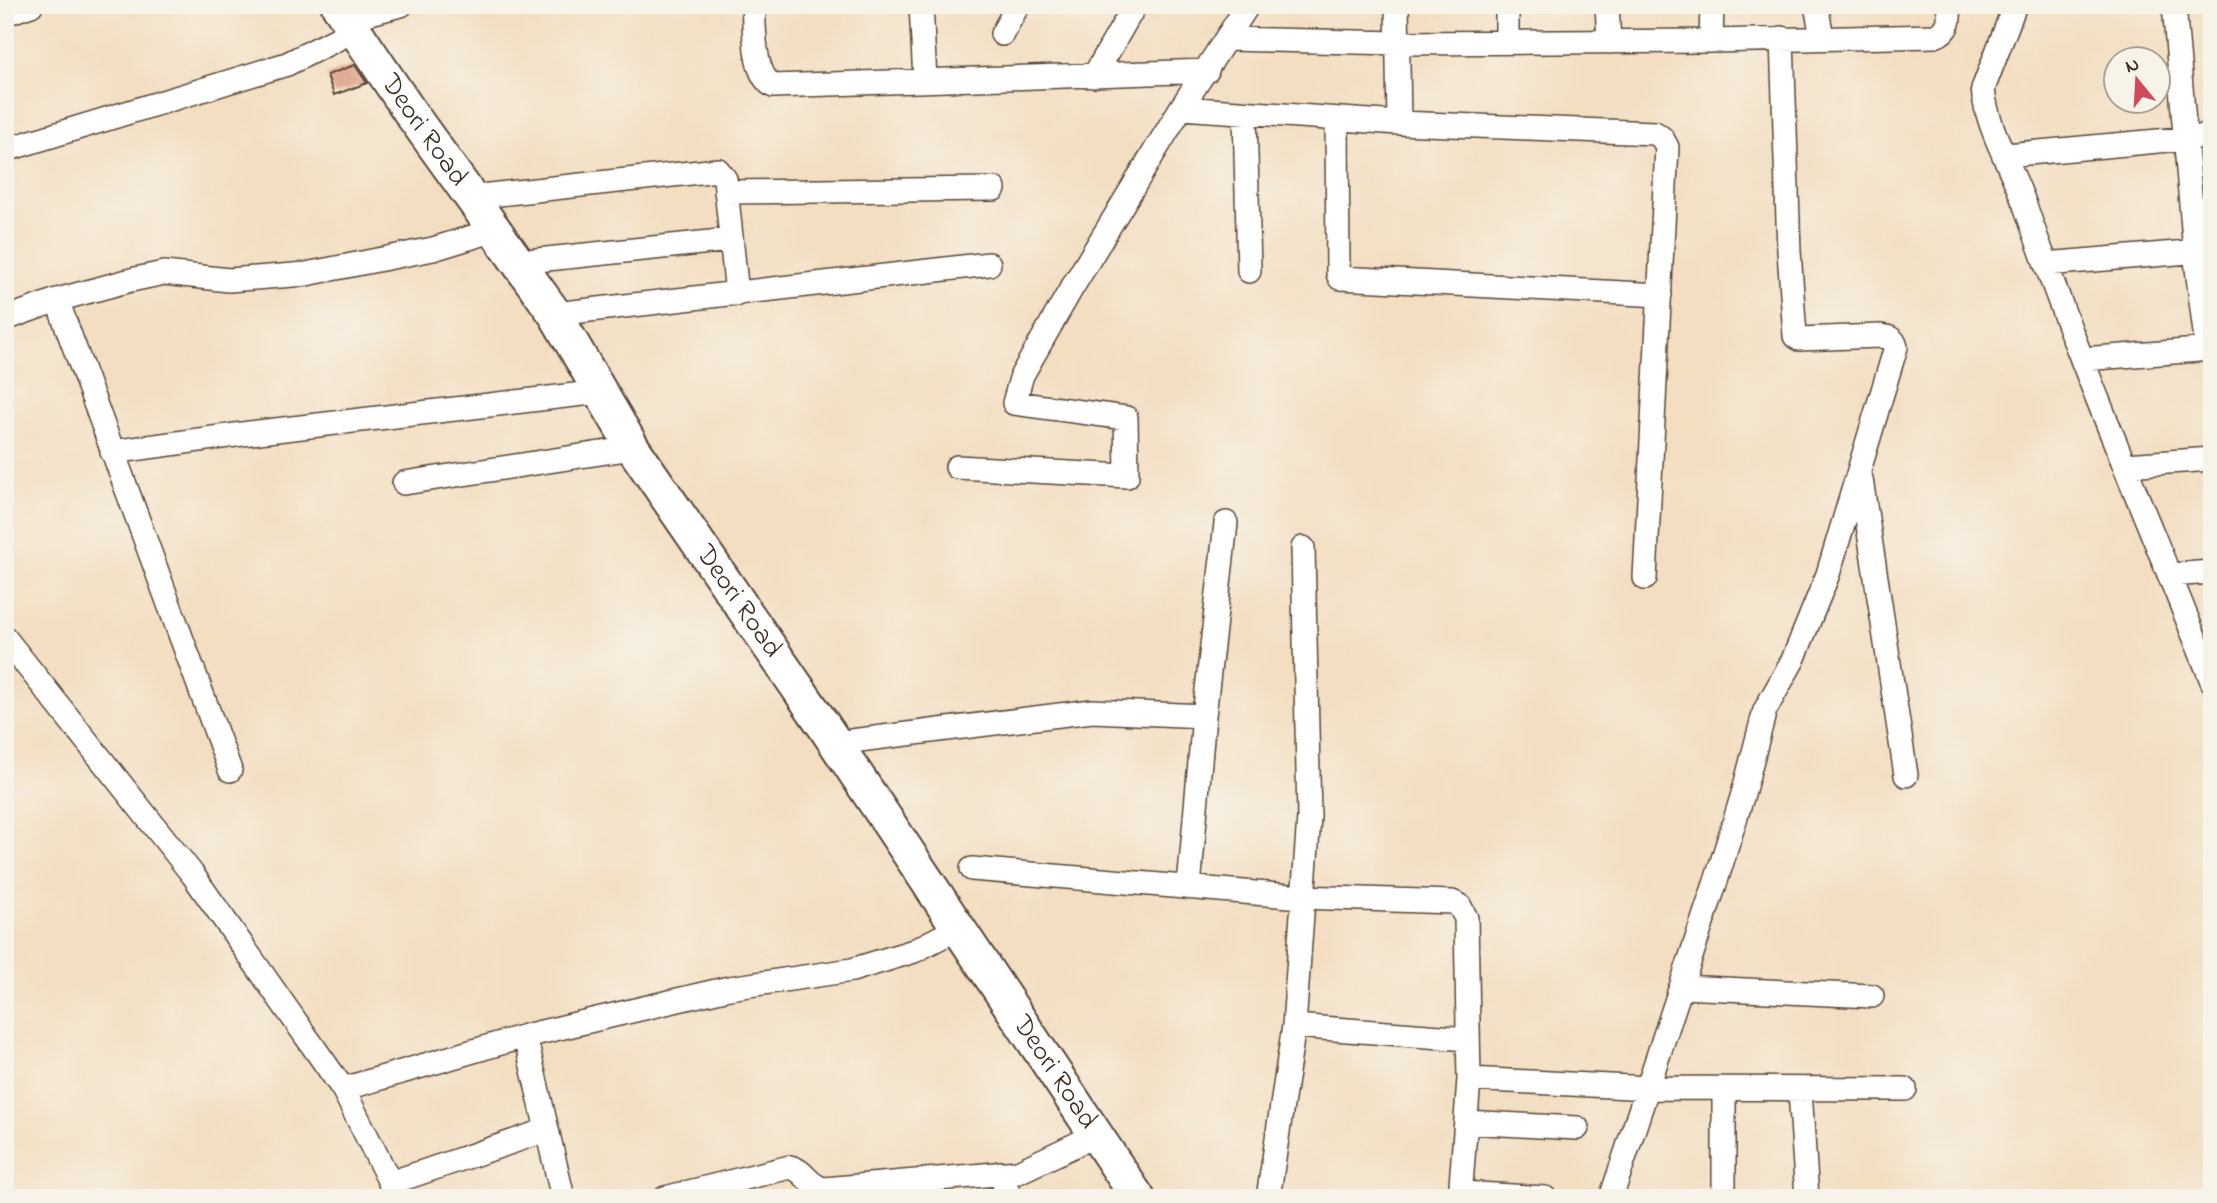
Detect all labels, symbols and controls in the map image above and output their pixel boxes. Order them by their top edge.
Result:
north arrow [2102,46,2172,116]
text: N [2122,51,2143,81]
street label: Deori Road [369,65,478,195]
street label: Deori Road [684,536,792,667]
street label: Deori Road [1001,1006,1107,1138]

